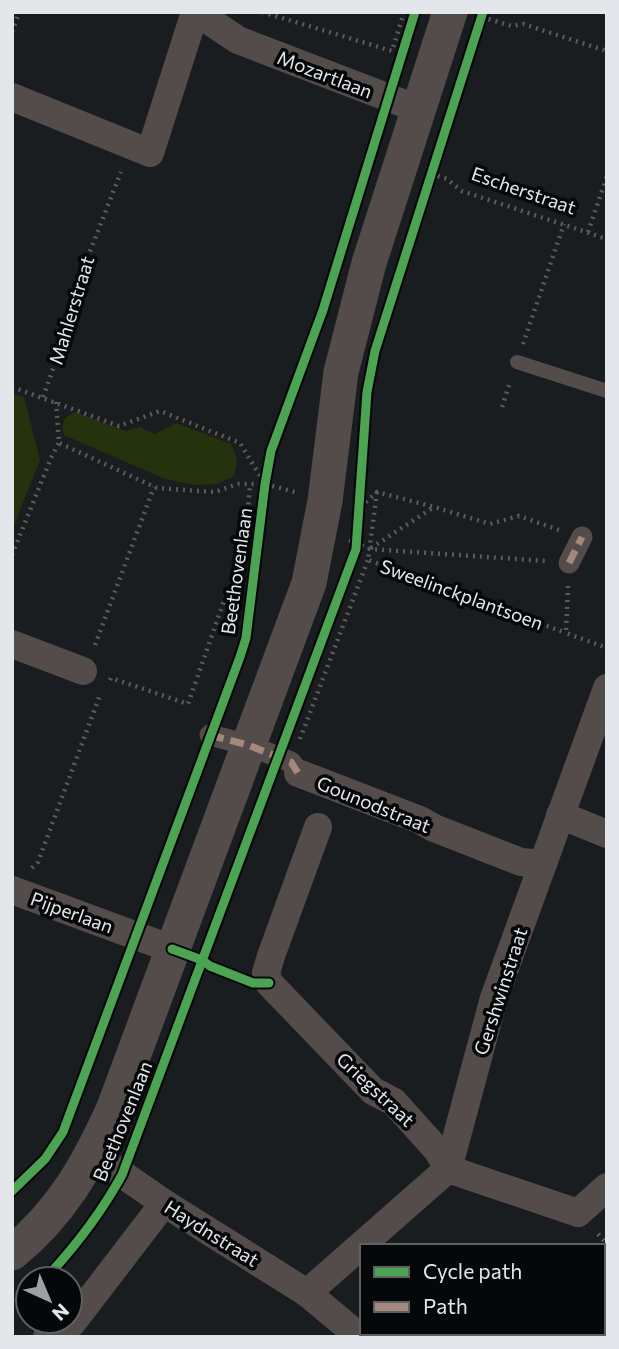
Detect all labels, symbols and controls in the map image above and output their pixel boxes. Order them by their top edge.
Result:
street label: Mozartlaan [274,45,376,103]
street label: Escherstraat [469,161,579,219]
street label: Mahlerstraat [44,253,98,367]
street label: Beethovenlaan [216,506,256,636]
street label: Sweelinckplantsoen [377,554,547,634]
street label: Gounodstraat [314,771,434,837]
street label: Pijperlaan [28,886,116,938]
street label: Gershwinstraat [469,924,532,1058]
street label: Griegstraat [332,1047,420,1131]
street label: Beethovenlaan [87,1057,157,1185]
street label: Haydnstraat [161,1195,264,1271]
legend [360,1244,605,1335]
text: Cycle path [423,1258,522,1283]
north arrow [14,1265,84,1335]
text: Path [423,1293,468,1318]
text: N [48,1299,74,1326]

